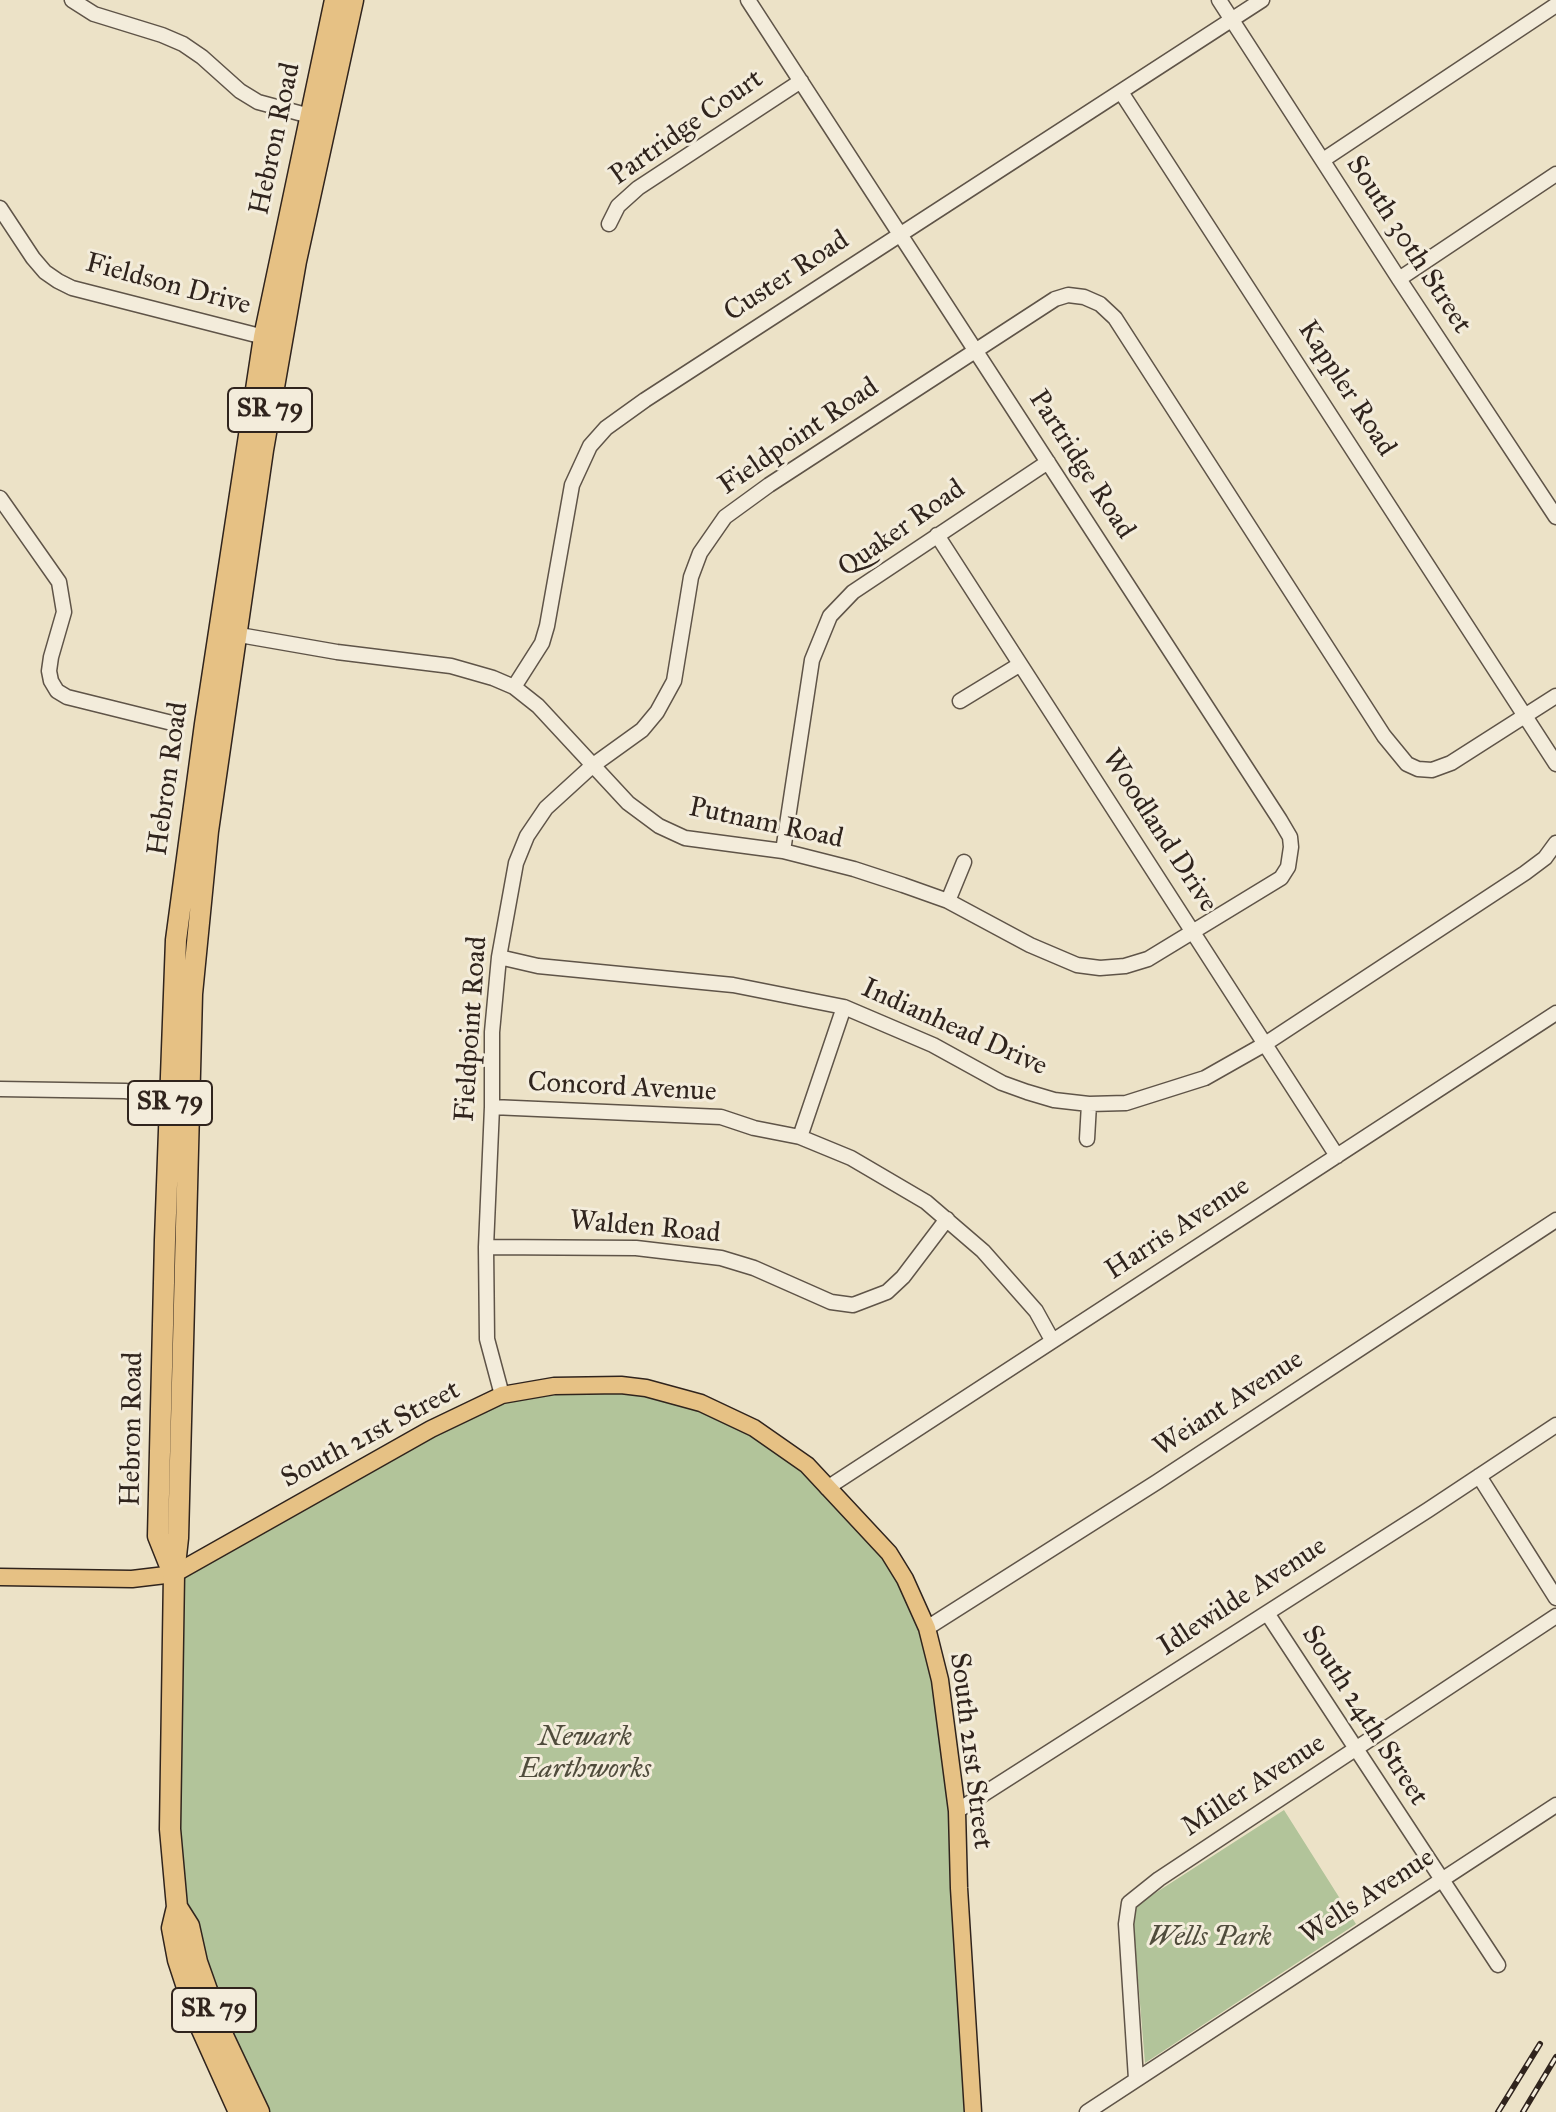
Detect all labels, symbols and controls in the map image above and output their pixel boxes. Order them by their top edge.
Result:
street label: Hebron Road [243,60,309,218]
street label: Partridge Court [604,63,770,193]
street label: South 30th Street [1338,150,1478,340]
street label: Custer Road [718,224,856,330]
street label: Fieldson Drive [82,247,254,323]
street label: Kappler Road [1290,315,1402,463]
street label: Fieldpoint Road [713,371,885,503]
street label: Partridge Road [1021,384,1141,546]
road number: SR 79 [228,388,312,432]
street label: Quaker Road [832,473,972,585]
street label: Hebron Road [142,700,196,858]
street label: Woodland Drive [1094,743,1224,919]
street label: Putnam Road [686,791,846,857]
street label: Fieldpoint Road [449,935,495,1123]
street label: Indianhead Drive [856,972,1052,1084]
street label: Concord Avenue [527,1066,717,1110]
road number: SR 79 [128,1081,212,1125]
street label: Harris Avenue [1100,1170,1256,1288]
street label: Walden Road [568,1205,722,1251]
street label: Weiant Avenue [1148,1343,1310,1465]
street label: Hebron Road [115,1351,151,1507]
street label: South 21st Street [276,1374,466,1496]
street label: Idlewilde Avenue [1152,1530,1334,1664]
street label: South 24th Street [1293,1620,1435,1812]
street label: South 21st Street [941,1651,999,1851]
park label: Newark Earthworks [519,1721,651,1787]
street label: Miller Avenue [1176,1727,1332,1845]
street label: Wells Avenue [1295,1841,1441,1953]
park label: Wells Park [1148,1921,1272,1955]
road number: SR 79 [172,1988,256,2032]

